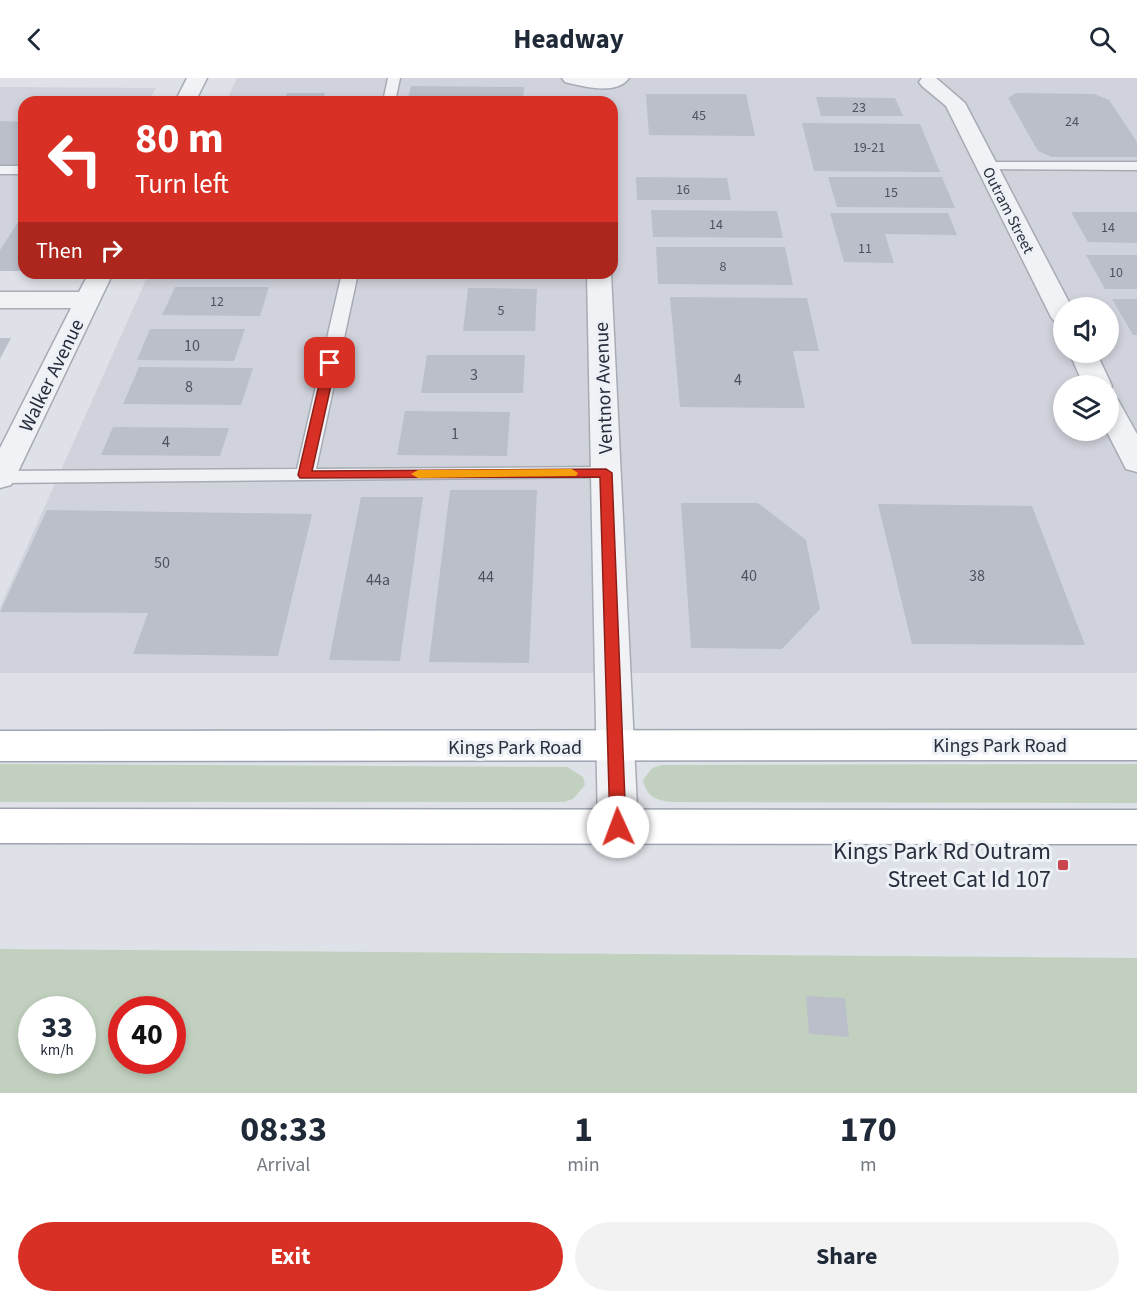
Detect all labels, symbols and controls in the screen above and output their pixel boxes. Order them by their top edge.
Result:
text: Headway [513,20,624,59]
icon: back [18,23,51,56]
icon: search [1086,23,1119,56]
house number: 23 [852,98,866,118]
house number: 45 [692,106,706,126]
text: 80 m [135,109,224,169]
house number: 24 [1065,112,1079,132]
icon: left [36,120,114,198]
house number: 19-21 [853,138,885,158]
street label: Outram Street [977,163,1040,258]
text: Turn left [135,165,229,204]
house number: 16 [676,180,690,200]
house number: 15 [884,183,898,203]
house number: 14 [709,215,723,235]
house number: 14 [1101,218,1115,238]
icon: right [95,234,128,267]
text: Then [36,235,83,267]
house number: 11 [858,239,872,259]
house number: 8 [720,257,727,277]
house number: 10 [1109,263,1123,283]
house number: 12 [210,292,224,312]
map controls [1053,297,1119,441]
button: sound [1053,297,1119,363]
house number: 5 [498,301,505,321]
street label: Walker Avenue [12,314,91,437]
street label: Ventnor Avenue [588,321,620,454]
house number: 10 [184,335,200,357]
pin [304,337,355,388]
icon: arrive [313,346,346,379]
house number: 3 [470,364,478,386]
house number: 4 [734,369,742,391]
button: layers [1053,375,1119,441]
house number: 8 [185,376,193,398]
house number: 1 [451,423,459,445]
house number: 4 [162,431,170,453]
house number: 50 [154,552,170,574]
house number: 40 [741,565,757,587]
house number: 38 [969,565,985,587]
house number: 44 [478,566,494,588]
house number: 44a [366,569,390,591]
street label: Kings Park Road [933,732,1067,760]
street label: Kings Park Road [448,734,582,762]
position arrow [586,795,650,859]
place label: Kings Park Rd Outram Street Cat Id 107 [833,834,1051,897]
marker: Kings Park Rd Outram Street Cat Id 107 [1056,858,1070,872]
speed limit sign: 40 [108,996,186,1074]
text: 33 [41,1006,73,1049]
text: km/h [40,1040,74,1061]
text: 08:33 [240,1104,327,1155]
text: 1 [574,1104,593,1155]
text: 170 [840,1104,897,1155]
text: Arrival [257,1151,310,1179]
text: min [567,1151,600,1179]
text: m [860,1151,877,1179]
button: Exit [18,1222,563,1291]
button: Share [575,1222,1119,1291]

